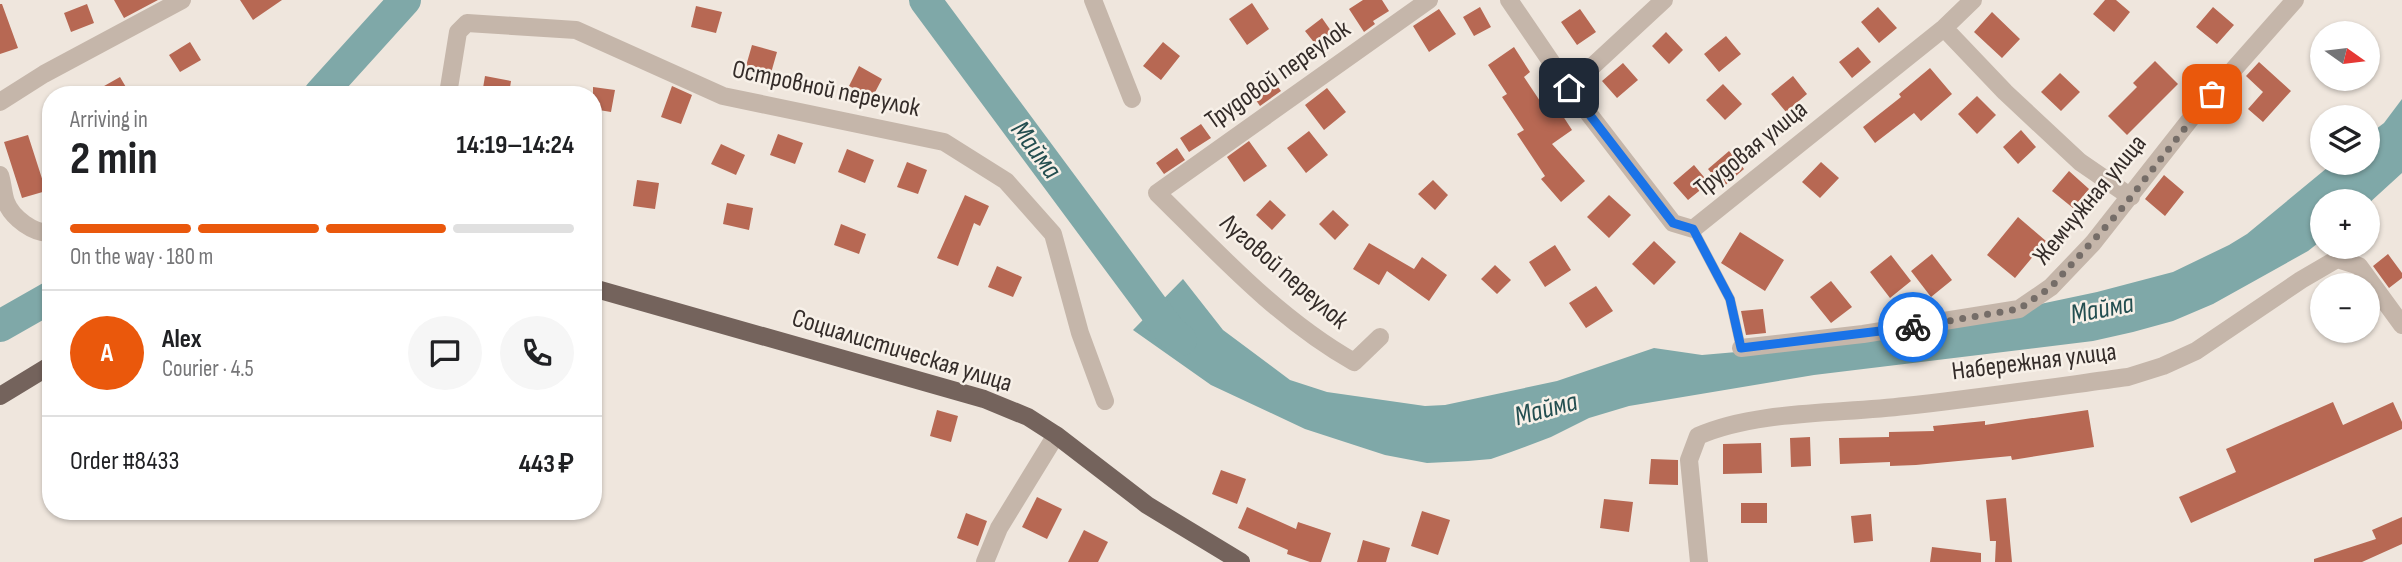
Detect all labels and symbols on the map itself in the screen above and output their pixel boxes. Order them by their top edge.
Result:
street label: Трудовой переулок [1200,14,1357,136]
north arrow [2310,21,2380,91]
street label: Островной переулок [729,54,923,124]
pin [1539,58,1599,118]
pin [2182,64,2242,124]
street label: Трудовая улица [1688,94,1814,204]
water label: Майма [1004,115,1069,186]
street label: Жемчужная улица [2027,129,2153,271]
street label: Луговой переулок [1213,207,1355,336]
water label: Майма [2068,287,2137,331]
courier [1878,292,1948,362]
street label: Социалистическая улица [788,303,1016,399]
street label: Набережная улица [1950,337,2118,387]
water label: Майма [1511,385,1582,433]

